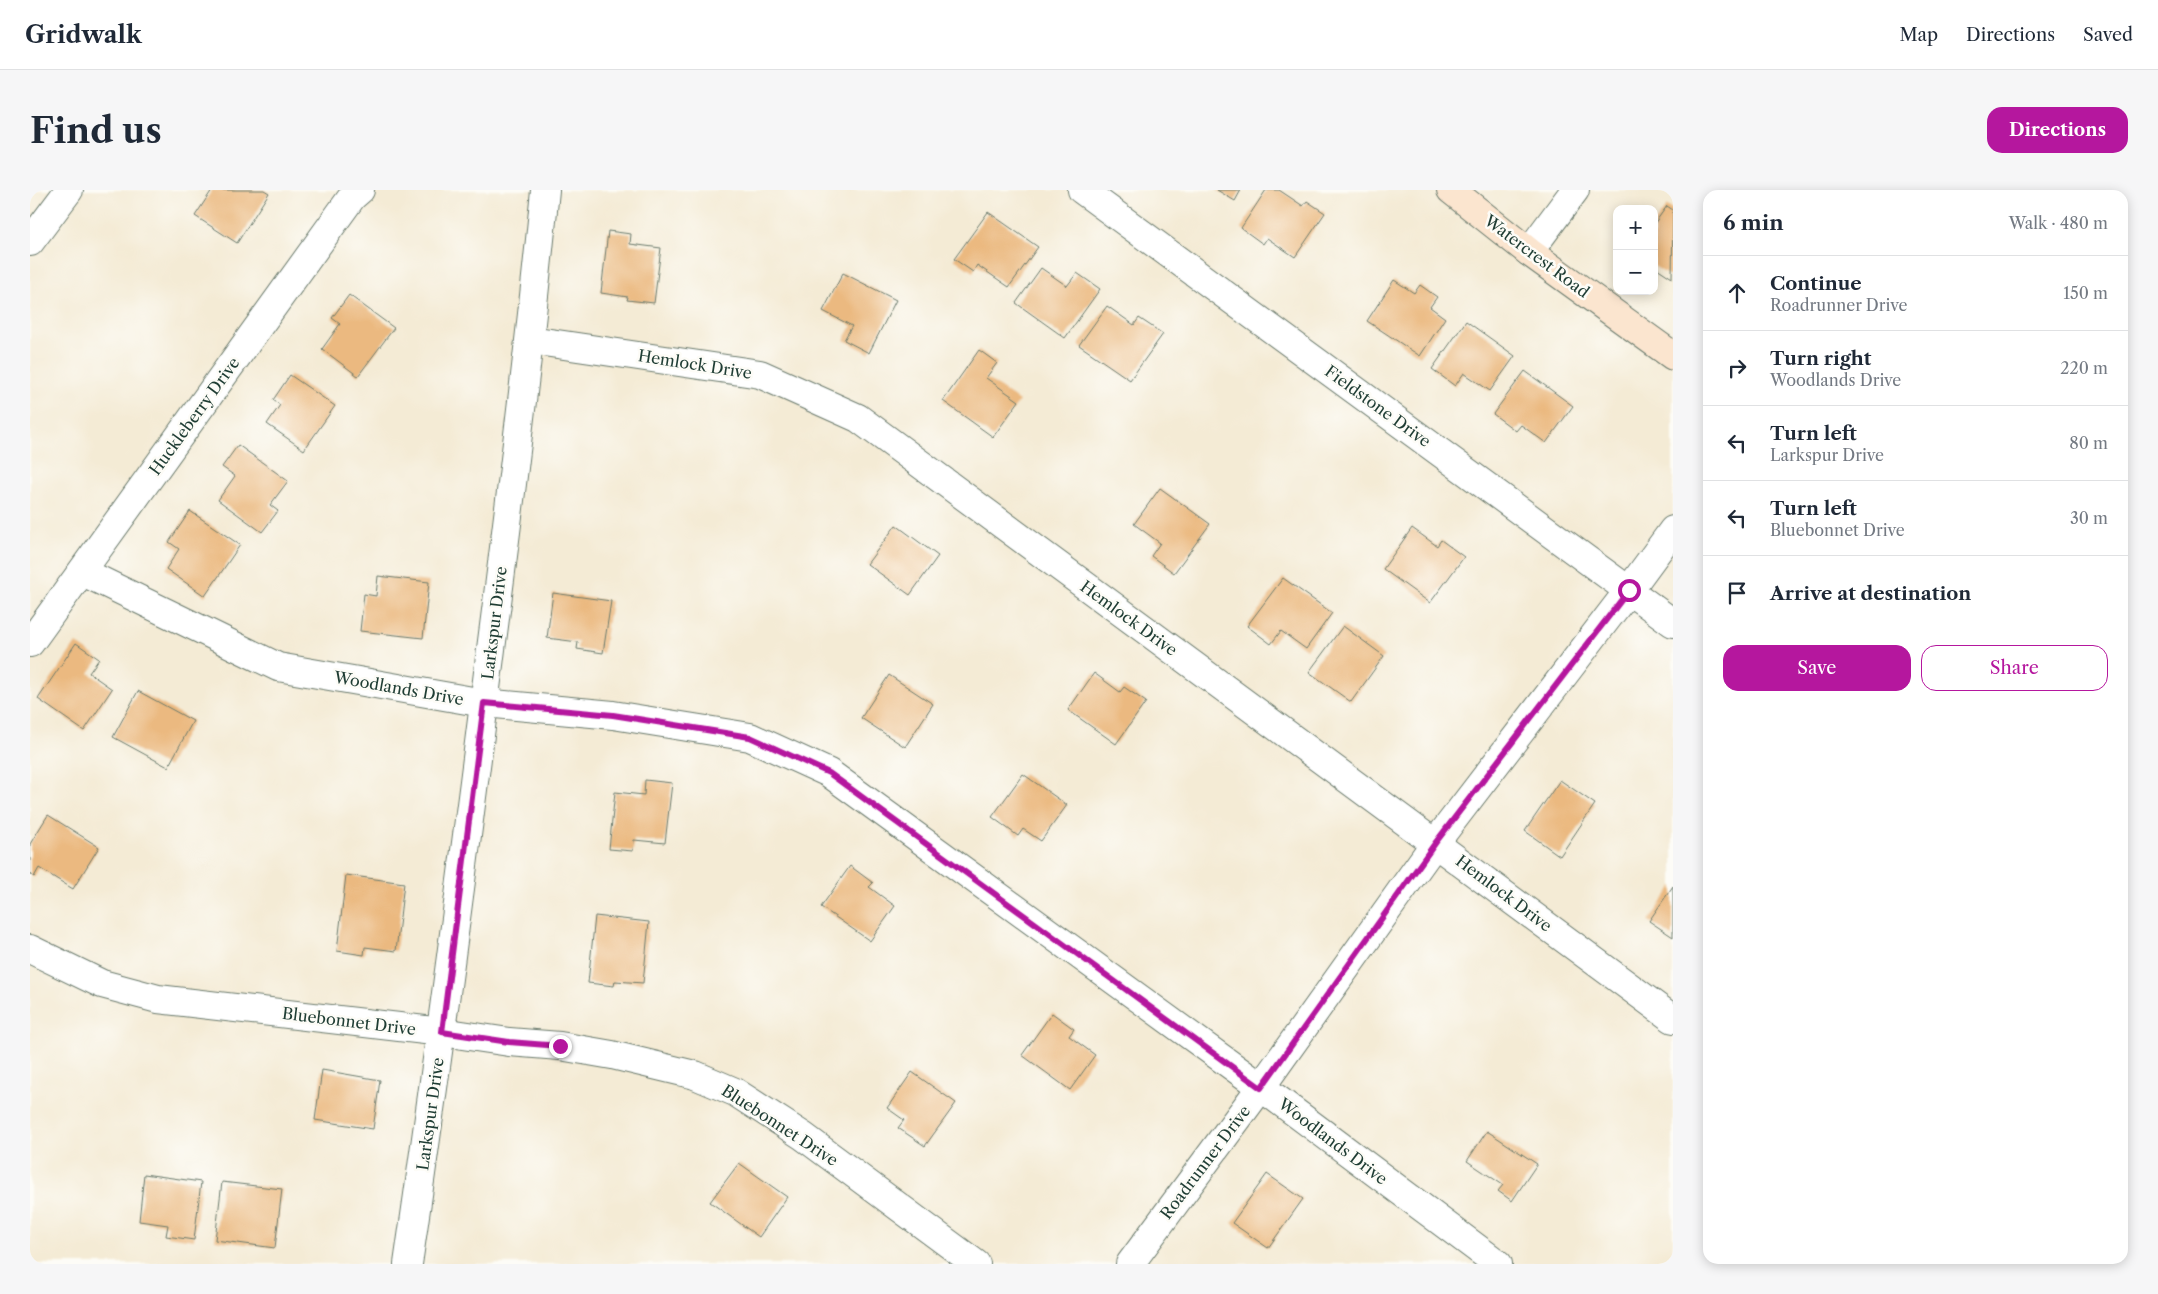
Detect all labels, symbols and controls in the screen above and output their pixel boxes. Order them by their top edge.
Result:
text: Gridwalk [25,20,142,49]
text: Map [1899,24,1938,46]
text: Directions [1966,24,2055,46]
text: Saved [2083,24,2133,46]
button: Directions [1987,107,2128,153]
text: Find us [30,109,162,152]
map controls [1613,205,1658,295]
button: + [1613,205,1658,250]
street label: Watercrest Road [1480,210,1594,302]
text: 6 min [1723,210,1784,235]
text: Walk · 480 m [2009,213,2108,233]
button: − [1613,250,1658,295]
text: Continue [1770,272,1862,295]
icon: ahead [1723,279,1751,307]
text: 150 m [2063,283,2108,303]
text: Roadrunner Drive [1770,295,1907,315]
street label: Hemlock Drive [637,345,753,383]
text: Turn right [1770,347,1871,370]
street label: Huckleberry Drive [144,353,244,479]
icon: right [1723,354,1751,382]
text: 220 m [2060,358,2108,378]
street label: Fieldstone Drive [1321,361,1435,451]
text: Woodlands Drive [1770,370,1901,390]
text: Turn left [1770,422,1857,445]
icon: left [1723,429,1751,457]
text: 80 m [2069,433,2108,453]
text: Larkspur Drive [1770,445,1884,465]
text: Turn left [1770,497,1857,520]
icon: left [1723,504,1751,532]
text: 30 m [2070,508,2108,528]
text: Bluebonnet Drive [1770,520,1905,540]
street label: Larkspur Drive [477,565,511,681]
street label: Hemlock Drive [1077,576,1181,660]
route start [1618,579,1641,602]
icon: arrive [1723,579,1751,607]
text: Arrive at destination [1770,582,1971,605]
button: Save [1723,645,1911,691]
button: Share [1921,645,2108,691]
street label: Woodlands Drive [332,667,465,709]
street label: Hemlock Drive [1452,850,1556,936]
street label: Bluebonnet Drive [281,1003,417,1039]
route end [549,1035,572,1058]
street label: Larkspur Drive [412,1056,448,1172]
street label: Bluebonnet Drive [718,1080,842,1170]
street label: Woodlands Drive [1274,1093,1391,1189]
street label: Roadrunner Drive [1156,1101,1254,1223]

